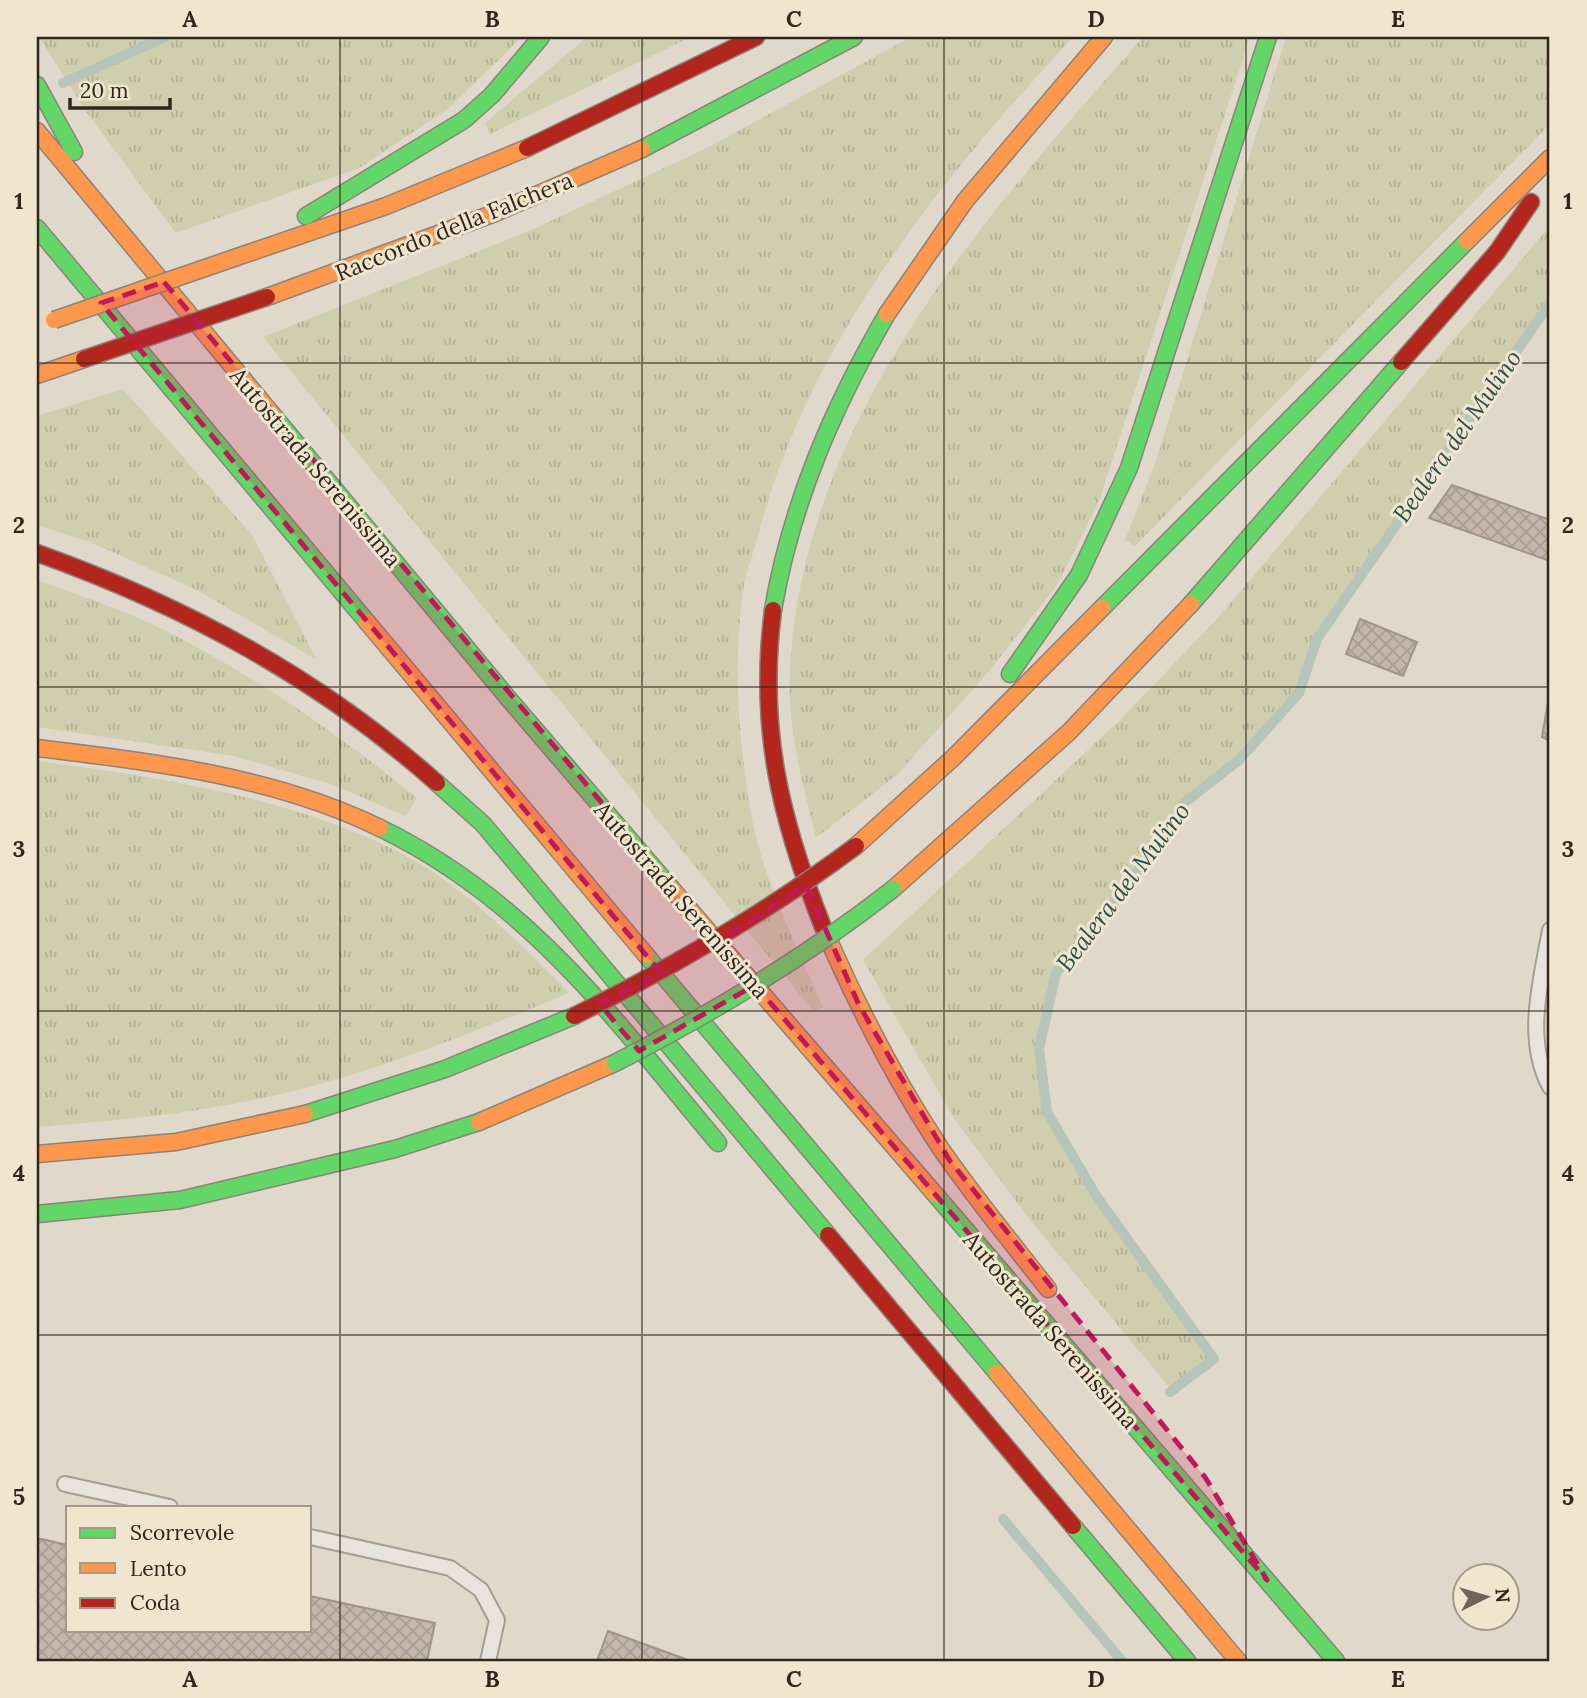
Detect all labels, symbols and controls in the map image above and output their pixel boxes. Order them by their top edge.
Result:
text: A [182,4,198,33]
text: B [484,4,500,33]
text: C [786,4,802,33]
text: D [1087,4,1105,33]
text: E [1391,4,1405,33]
scale bar [70,66,170,110]
text: 20 m [80,77,129,104]
street label: Raccordo della Falchera [331,165,577,287]
text: 1 [14,186,24,215]
text: 1 [1563,186,1573,215]
water label: Bealera del Mulino [1386,344,1528,528]
street label: Autostrada Serenissima [223,360,408,573]
text: 2 [13,510,25,539]
text: 2 [1562,510,1574,539]
street label: Autostrada Serenissima [588,795,776,1005]
water label: Bealera del Mulino [1049,796,1197,978]
text: 3 [13,834,25,863]
text: 3 [1562,834,1574,863]
text: 4 [13,1158,25,1187]
text: 4 [1562,1158,1574,1187]
street label: Autostrada Serenissima [957,1225,1145,1435]
text: 5 [13,1482,25,1511]
text: 5 [1562,1482,1574,1511]
legend [66,1506,312,1632]
text: Scorrevole [130,1519,234,1546]
text: Lento [130,1555,187,1582]
north arrow [1450,1562,1520,1632]
text: N [1490,1587,1516,1604]
text: Coda [130,1589,181,1616]
text: A [182,1664,198,1693]
text: B [484,1664,500,1693]
text: C [786,1664,802,1693]
text: D [1087,1664,1105,1693]
text: E [1391,1664,1405,1693]

